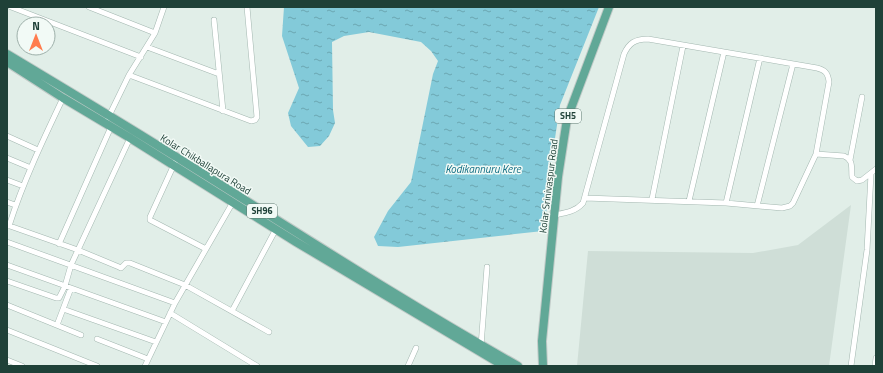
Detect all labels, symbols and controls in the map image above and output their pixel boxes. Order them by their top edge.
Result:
north arrow [16,16,56,56]
text: N [32,18,40,34]
road number: SH5 [555,109,581,123]
street label: Kolar Chikballapura Road [157,130,254,198]
street label: Kolar Srinivaspur Road [535,138,562,234]
water label: Kodikannuru Kere [445,161,522,177]
road number: SH96 [247,204,277,218]

